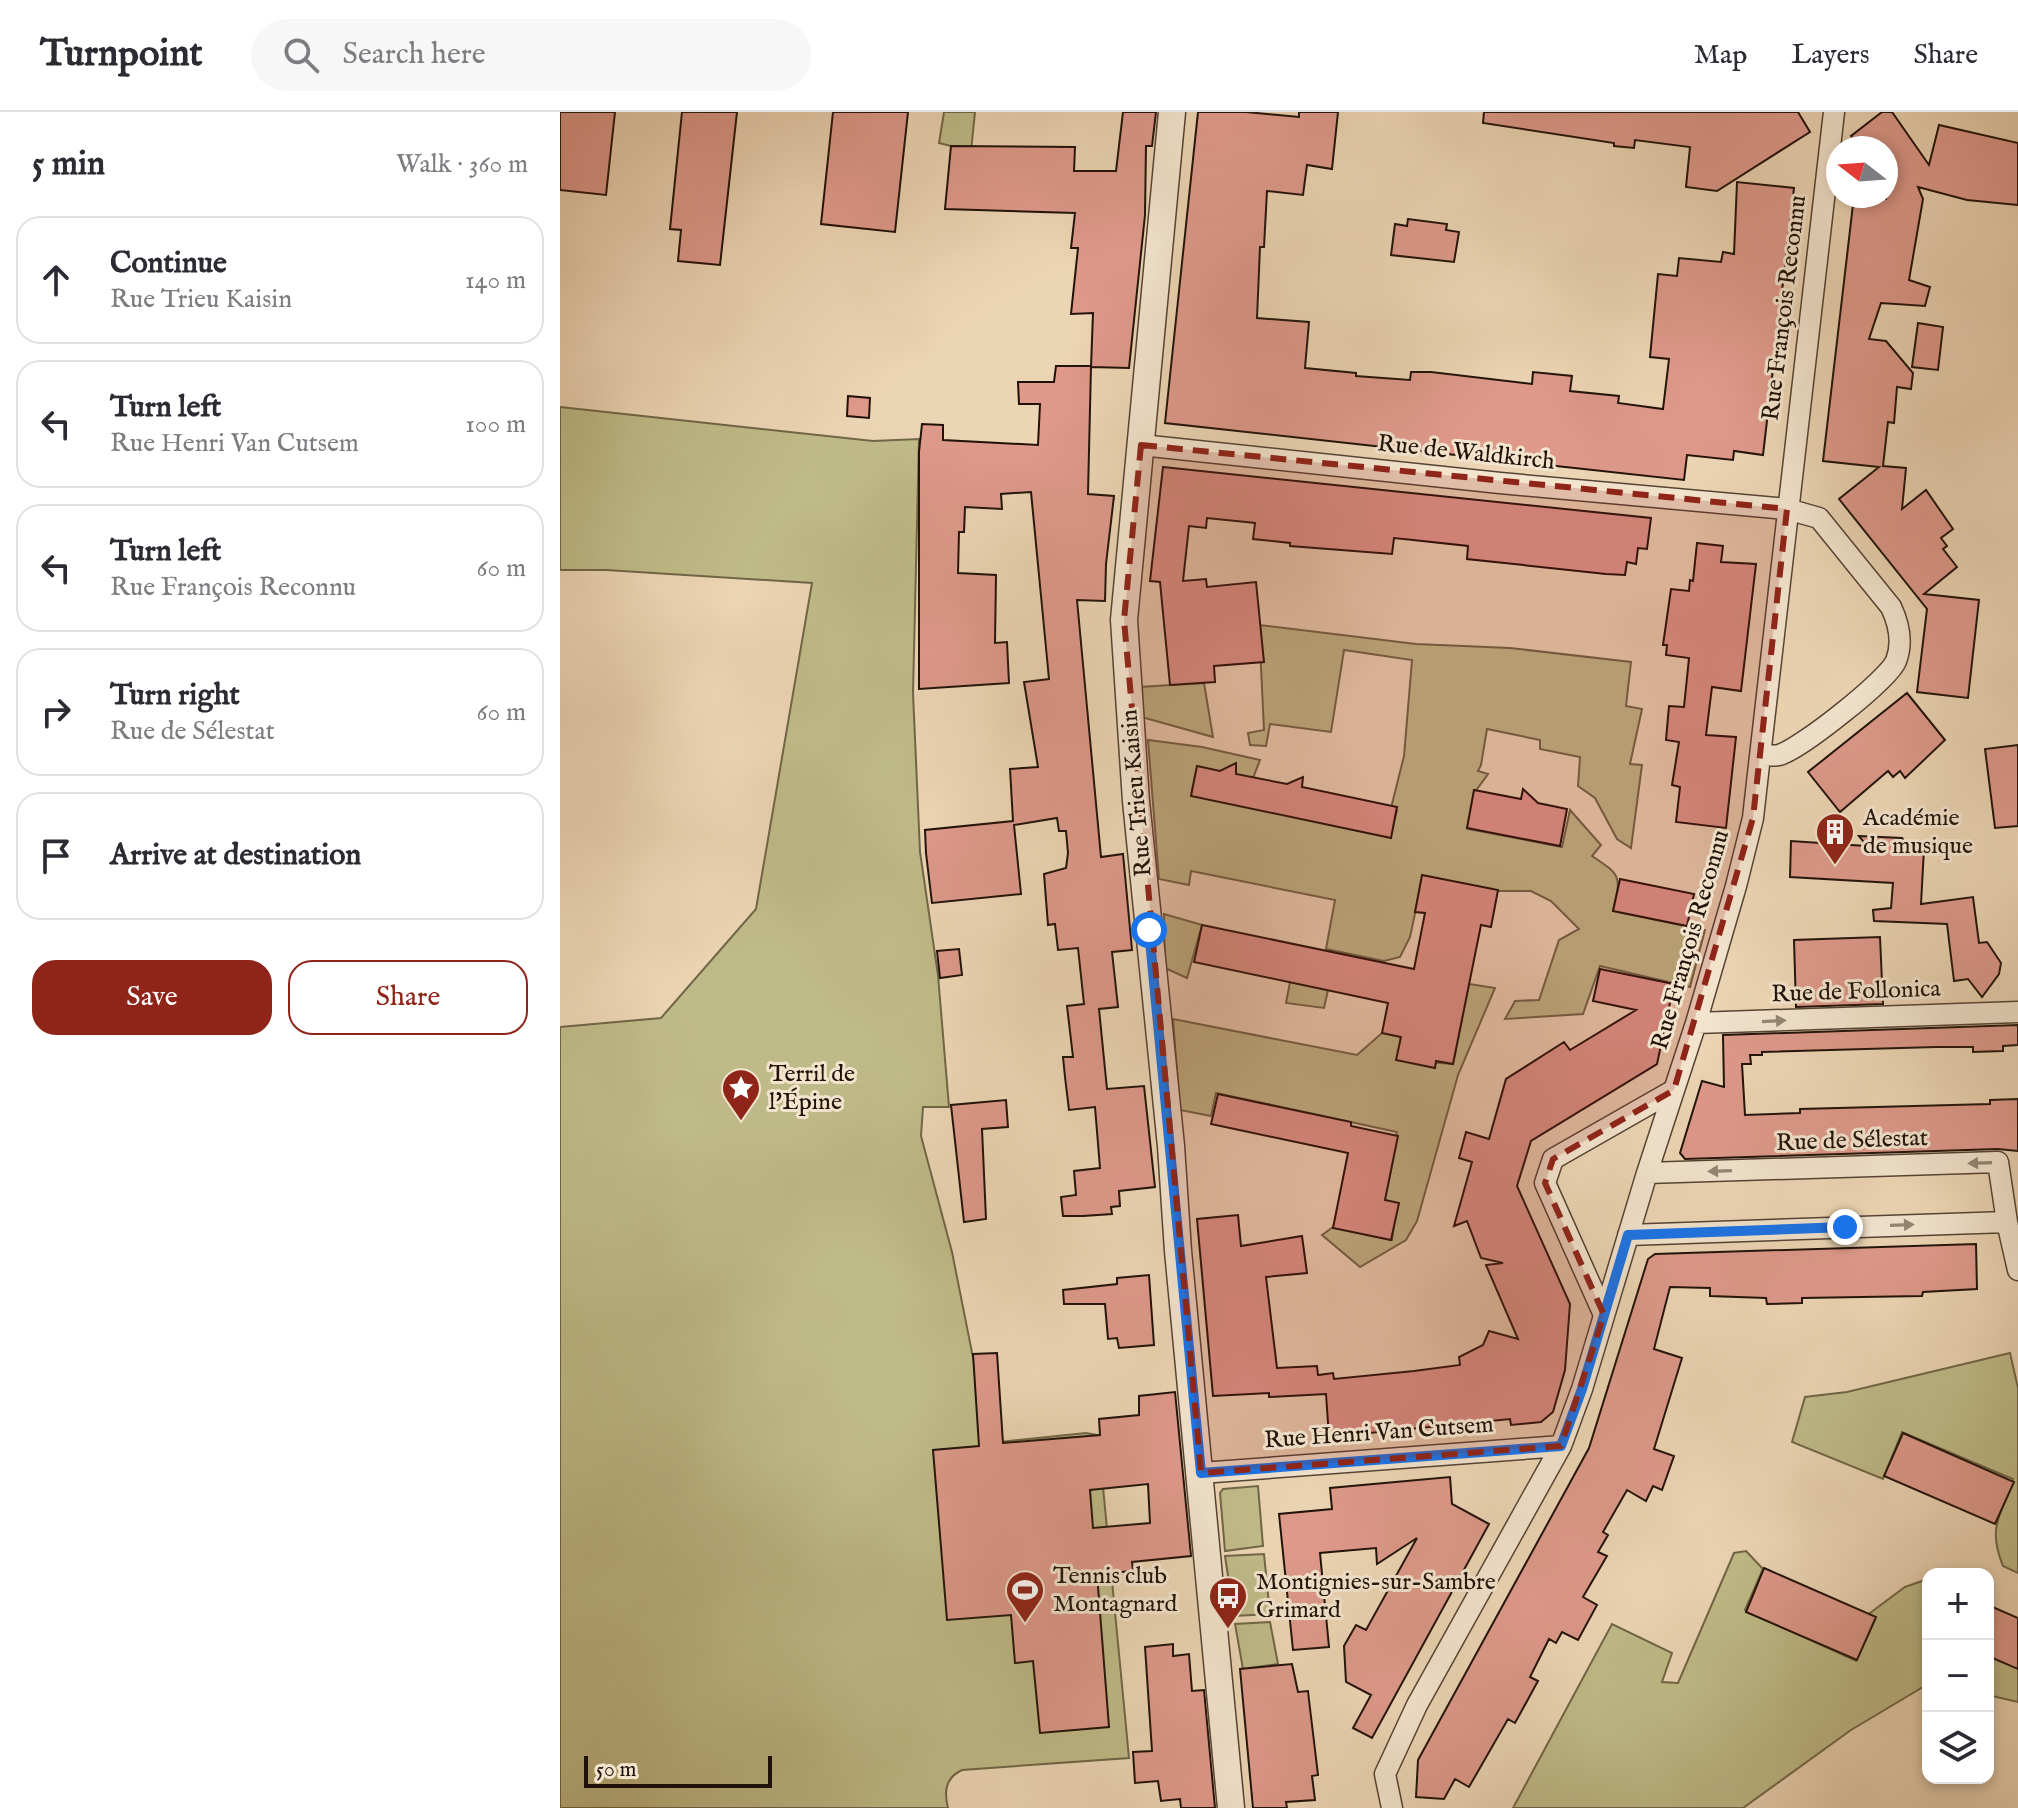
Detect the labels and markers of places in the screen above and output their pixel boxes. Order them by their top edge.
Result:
place label: Académie de musique [1862,803,1973,862]
building icon: Académie de musique [1814,811,1856,866]
place label: Terril de l'Épine [769,1059,855,1118]
place icon: Terril de l'Épine [720,1067,762,1122]
place label: Tennis club Montagnard [1053,1561,1177,1620]
place label: Montignies-sur-Sambre Grimard [1256,1567,1496,1626]
sports icon: Tennis club Montagnard [1004,1569,1046,1624]
bus stop icon: Montignies-sur-Sambre Grimard [1207,1575,1249,1630]

